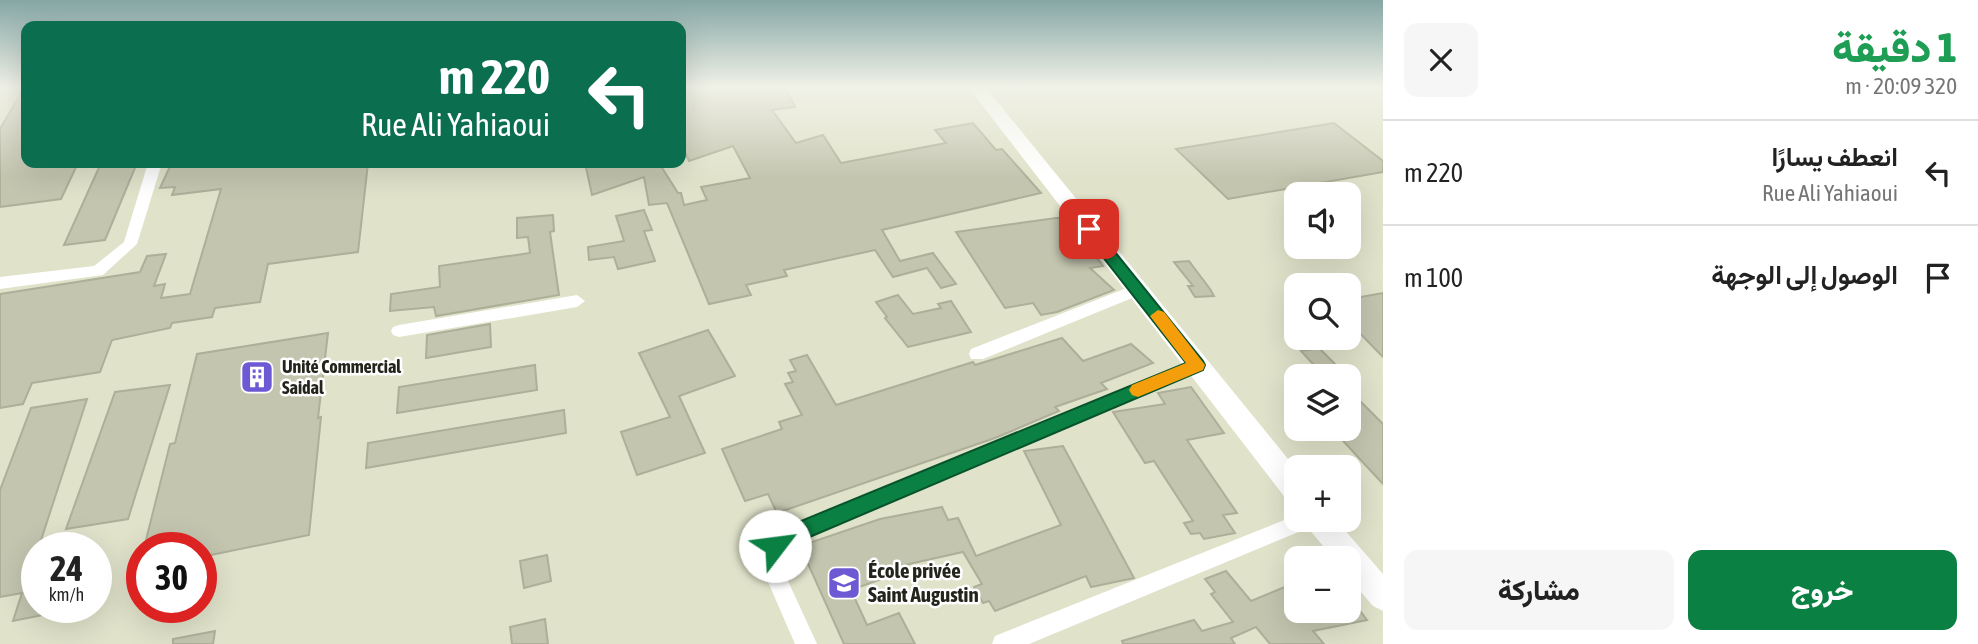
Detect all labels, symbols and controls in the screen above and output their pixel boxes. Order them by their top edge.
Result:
button: close [1404,23,1478,97]
text: 1 دقيقة [1832,23,1957,71]
text: 220 m [439,48,550,104]
icon: left [574,49,665,140]
text: 320 m · 20:09 [1845,73,1957,99]
text: Rue Ali Yahiaoui [361,106,550,143]
text: انعطف يسارًا [1771,142,1898,172]
icon: left [1919,154,1957,192]
text: 220 m [1404,158,1463,188]
text: Rue Ali Yahiaoui [1762,180,1898,206]
map controls [1284,182,1361,623]
button: sound [1284,182,1361,259]
pin [1059,199,1119,259]
icon: arrive [1070,210,1108,248]
icon: arrive [1919,259,1957,297]
text: الوصول إلى الوجهة [1711,260,1898,290]
text: 100 m [1404,263,1463,293]
button: search [1284,273,1361,350]
place label: Unité Commercial Saidal [282,356,401,398]
building icon: Unité Commercial Saidal [238,358,276,396]
button: layers [1284,364,1361,441]
button: + [1284,455,1361,532]
position arrow [738,509,812,583]
speed limit sign: 30 [126,532,217,623]
button: − [1284,546,1361,623]
text: 24 [50,548,83,588]
button: مشاركة [1404,550,1674,630]
button: خروج [1688,550,1957,630]
place label: École privée Saint Augustin [868,558,979,606]
school or university icon: École privée Saint Augustin [825,564,863,602]
text: km/h [49,584,84,605]

